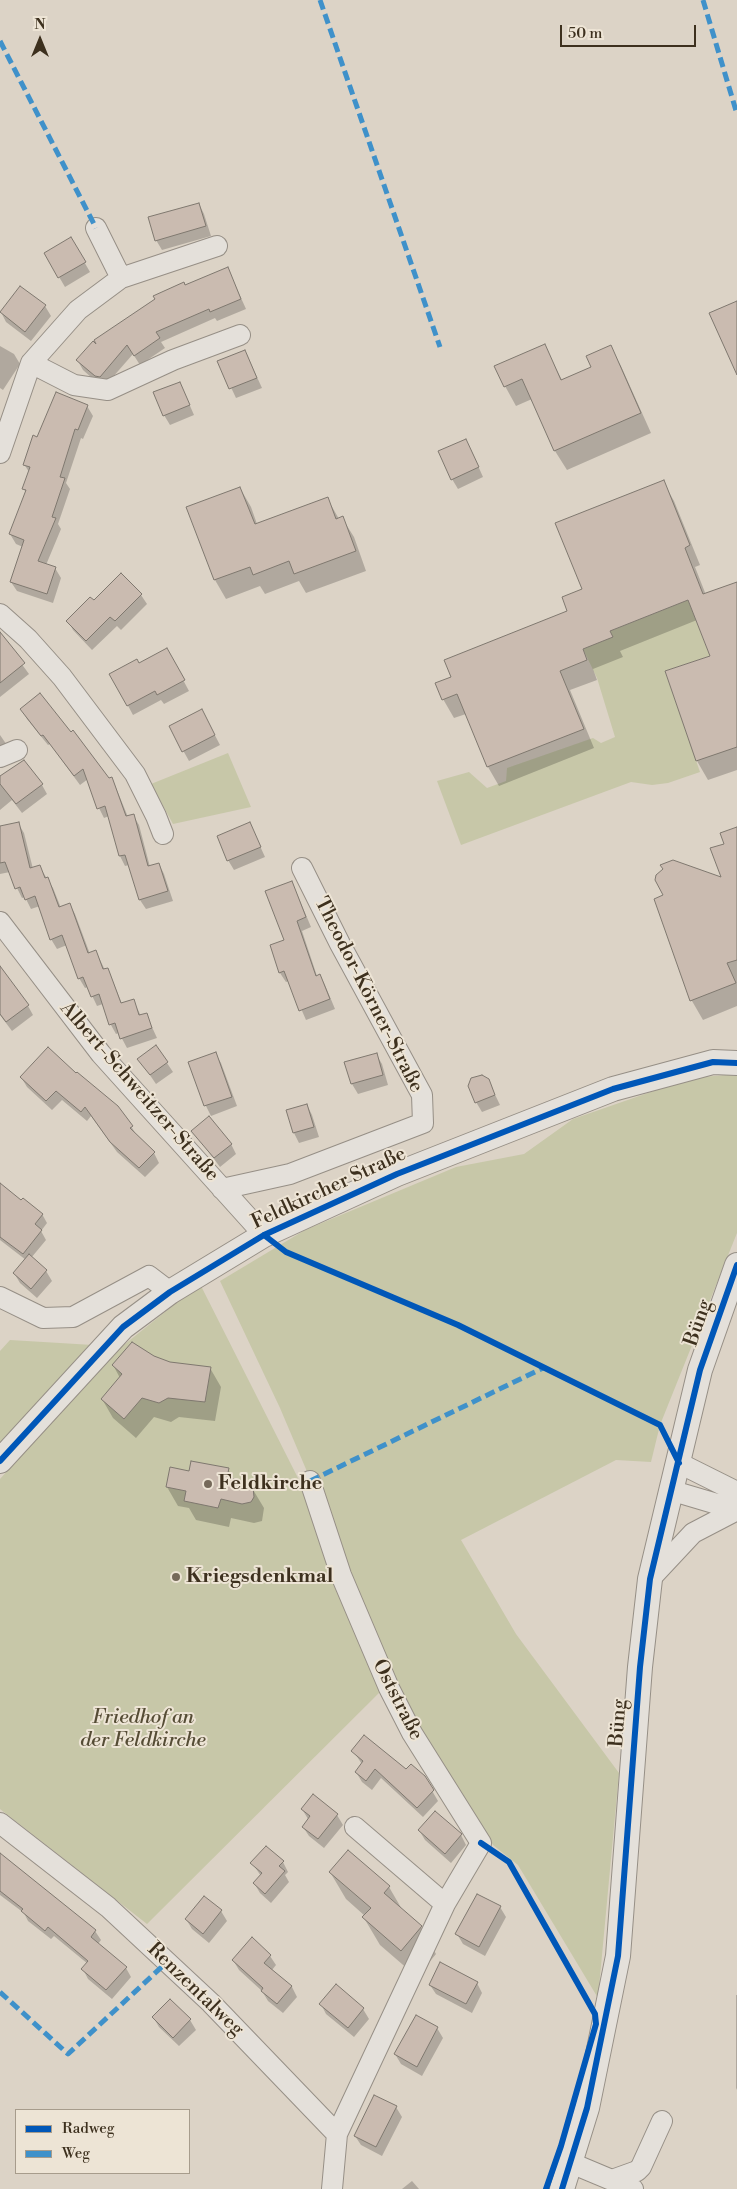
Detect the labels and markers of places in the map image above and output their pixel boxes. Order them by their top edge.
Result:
place label: Feldkirche [218,1472,322,1496]
marker: Feldkirche [202,1478,214,1490]
place label: Kriegsdenkmal [186,1565,333,1589]
marker: Kriegsdenkmal [170,1571,182,1583]

